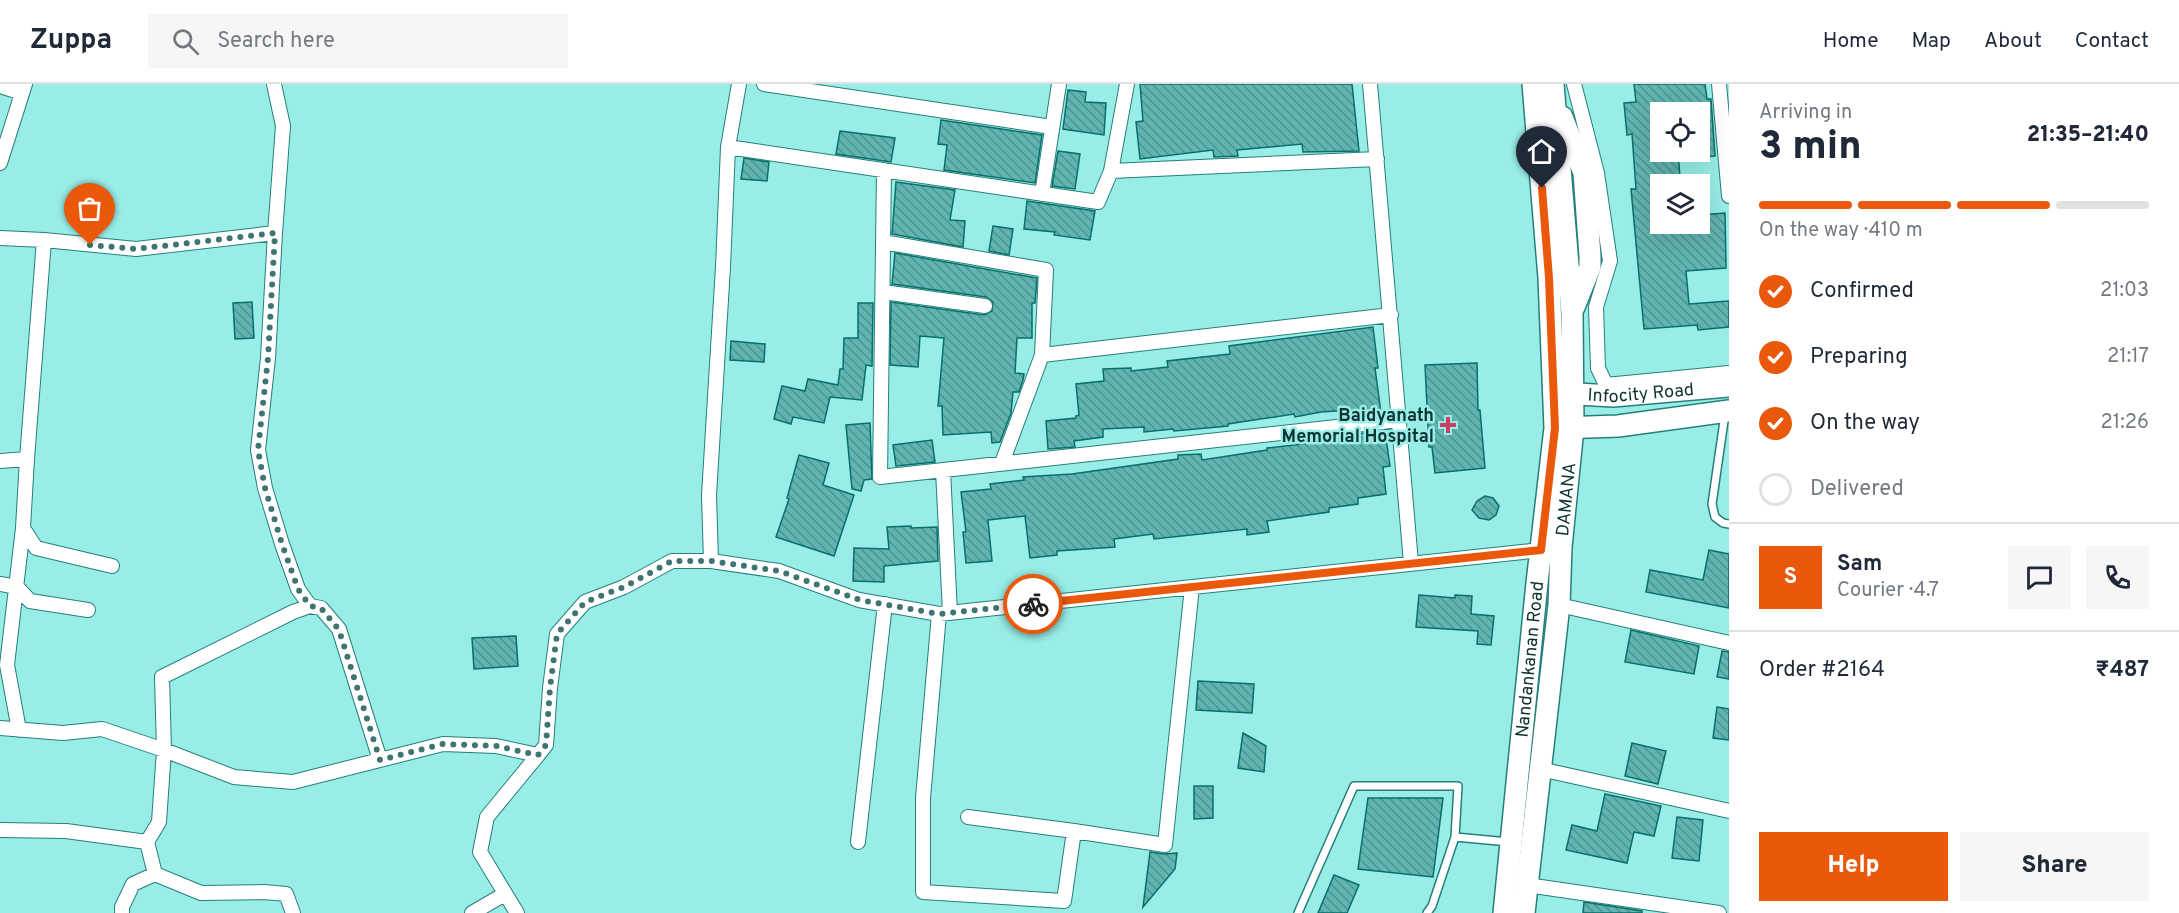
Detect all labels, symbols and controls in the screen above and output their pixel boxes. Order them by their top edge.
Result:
search box [148,14,568,68]
text: Zuppa [30,23,112,59]
icon: search [169,25,202,58]
text: Search here [217,28,335,55]
text: Home [1823,28,1879,55]
text: Map [1912,28,1951,55]
text: About [1984,28,2042,55]
text: Contact [2075,28,2149,55]
text: Arriving in [1759,100,1852,126]
map controls [1650,102,1710,234]
button: locate [1650,102,1710,162]
text: 21:35–21:40 [2027,122,2149,149]
text: 3 min [1759,124,1862,173]
pin [1516,126,1567,188]
icon: home [1525,135,1558,168]
button: layers [1650,174,1710,234]
pin [64,183,115,245]
icon: bag [73,192,106,225]
text: On the way · 410 m [1759,218,1923,244]
icon: check [1759,275,1792,308]
text: Confirmed [1810,278,1914,305]
text: 21:03 [2100,278,2149,304]
icon: check [1759,341,1792,374]
text: Preparing [1810,344,1908,371]
text: 21:17 [2107,344,2149,370]
street label: Infocity Road [1587,379,1695,409]
place label: Baidyanath Memorial Hospital [1282,405,1434,449]
icon: check [1759,407,1792,440]
text: On the way [1810,410,1920,437]
text: 21:26 [2101,410,2149,436]
marker: Baidyanath Memorial Hospital [1439,416,1457,434]
street label: DAMANA [1552,461,1582,537]
text: Delivered [1810,476,1904,503]
button: chat [2008,546,2071,609]
button: phone [2086,546,2149,609]
text: Sam [1837,551,1882,578]
text: S [1784,564,1797,591]
courier [1003,574,1063,634]
text: Courier · 4.7 [1837,578,1939,604]
street label: Nandankanan Road [1512,580,1550,739]
icon: bike [1017,588,1050,621]
text: Order #2164 [1759,657,1885,684]
text: ₹487 [2095,657,2149,684]
button: Help [1759,832,1948,901]
button: Share [1960,832,2149,901]

